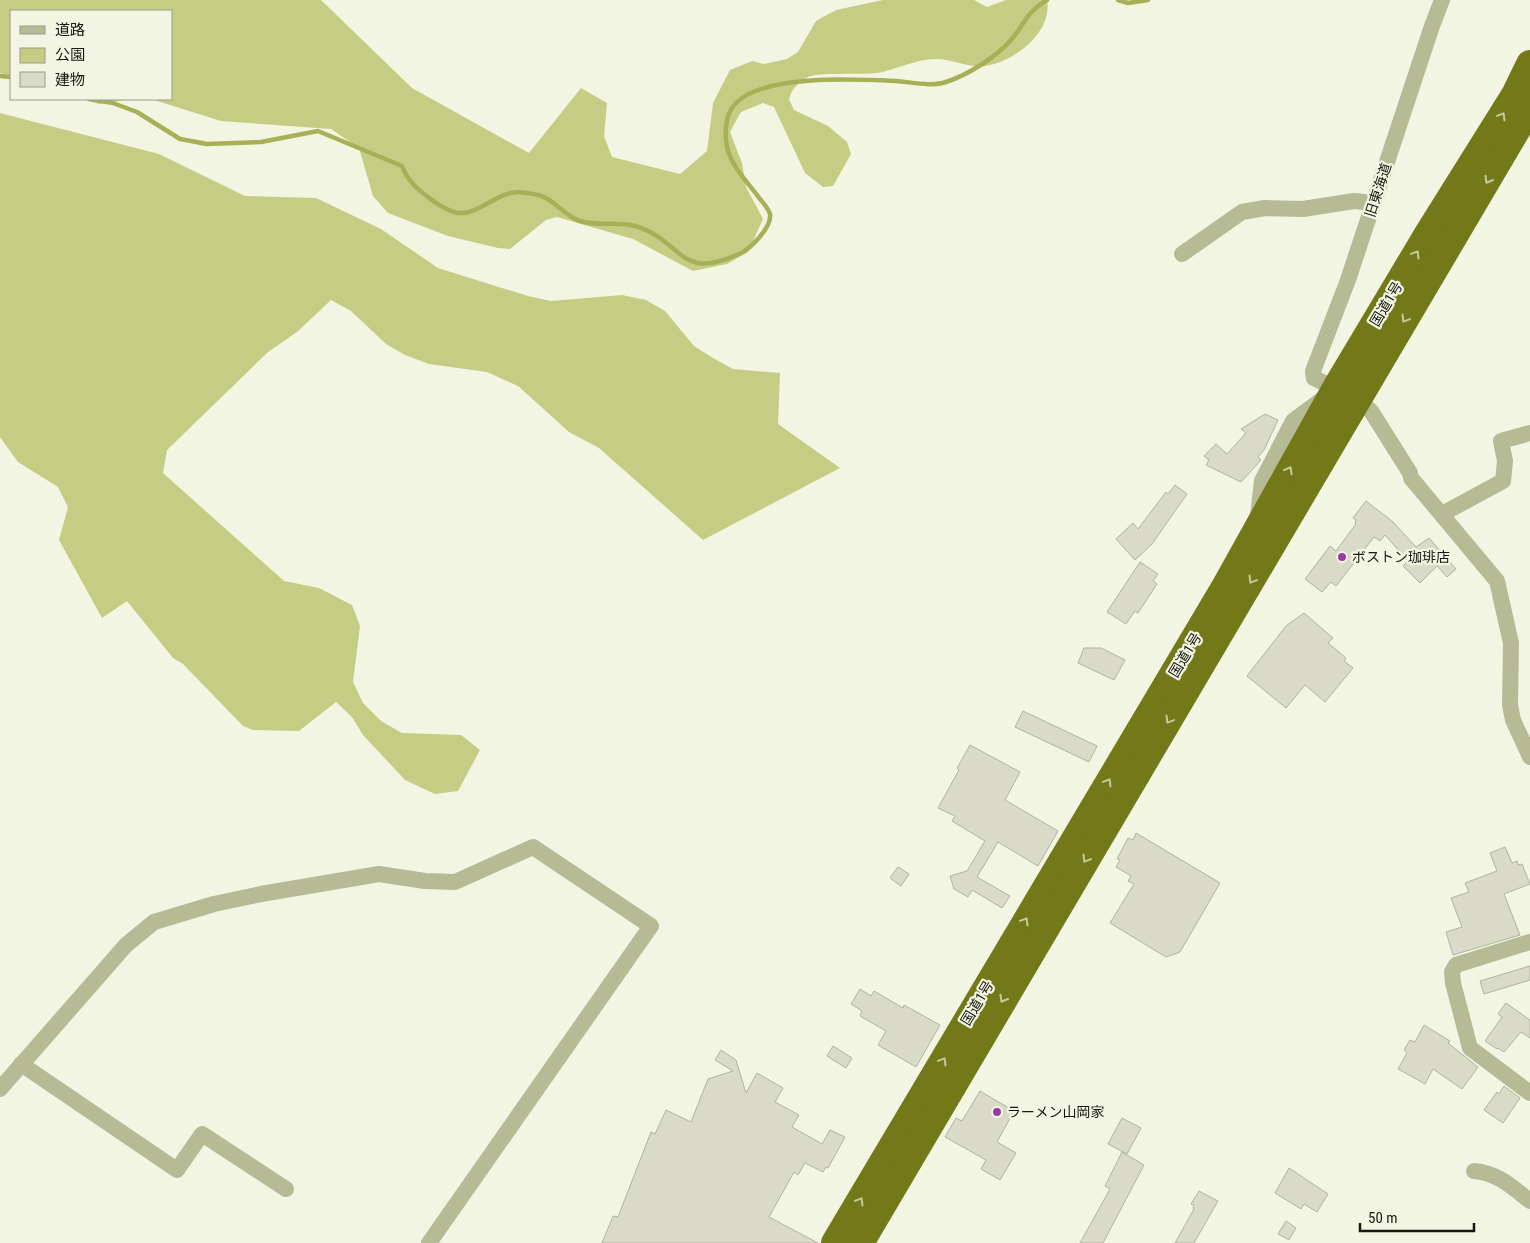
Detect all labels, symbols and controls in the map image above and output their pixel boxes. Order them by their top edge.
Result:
legend [10,10,172,100]
text: 道路 [55,21,85,39]
text: 公園 [55,46,85,64]
text: 建物 [55,71,85,89]
one-way arrow [1495,113,1505,122]
street label: 旧東海道 [1362,161,1394,219]
one-way arrow [1484,174,1494,183]
one-way arrow [1409,251,1419,260]
street label: 国道1号 [1367,279,1405,329]
one-way arrow [1401,314,1411,323]
one-way arrow [1283,466,1293,475]
place label: ボストン珈琲店 [1352,549,1450,565]
marker: ボストン珈琲店 [1336,551,1348,563]
one-way arrow [1248,575,1258,584]
street label: 国道1号 [1166,630,1204,680]
one-way arrow [1165,714,1175,723]
one-way arrow [1102,778,1112,787]
one-way arrow [1082,854,1092,863]
one-way arrow [1019,918,1029,927]
street label: 国道1号 [958,978,996,1028]
one-way arrow [1000,994,1010,1003]
one-way arrow [936,1058,946,1067]
place label: ラーメン山岡家 [1007,1104,1104,1120]
marker: ラーメン山岡家 [991,1106,1003,1118]
one-way arrow [853,1198,863,1207]
scale bar [1360,1200,1474,1232]
text: 50 m [1368,1209,1398,1227]

